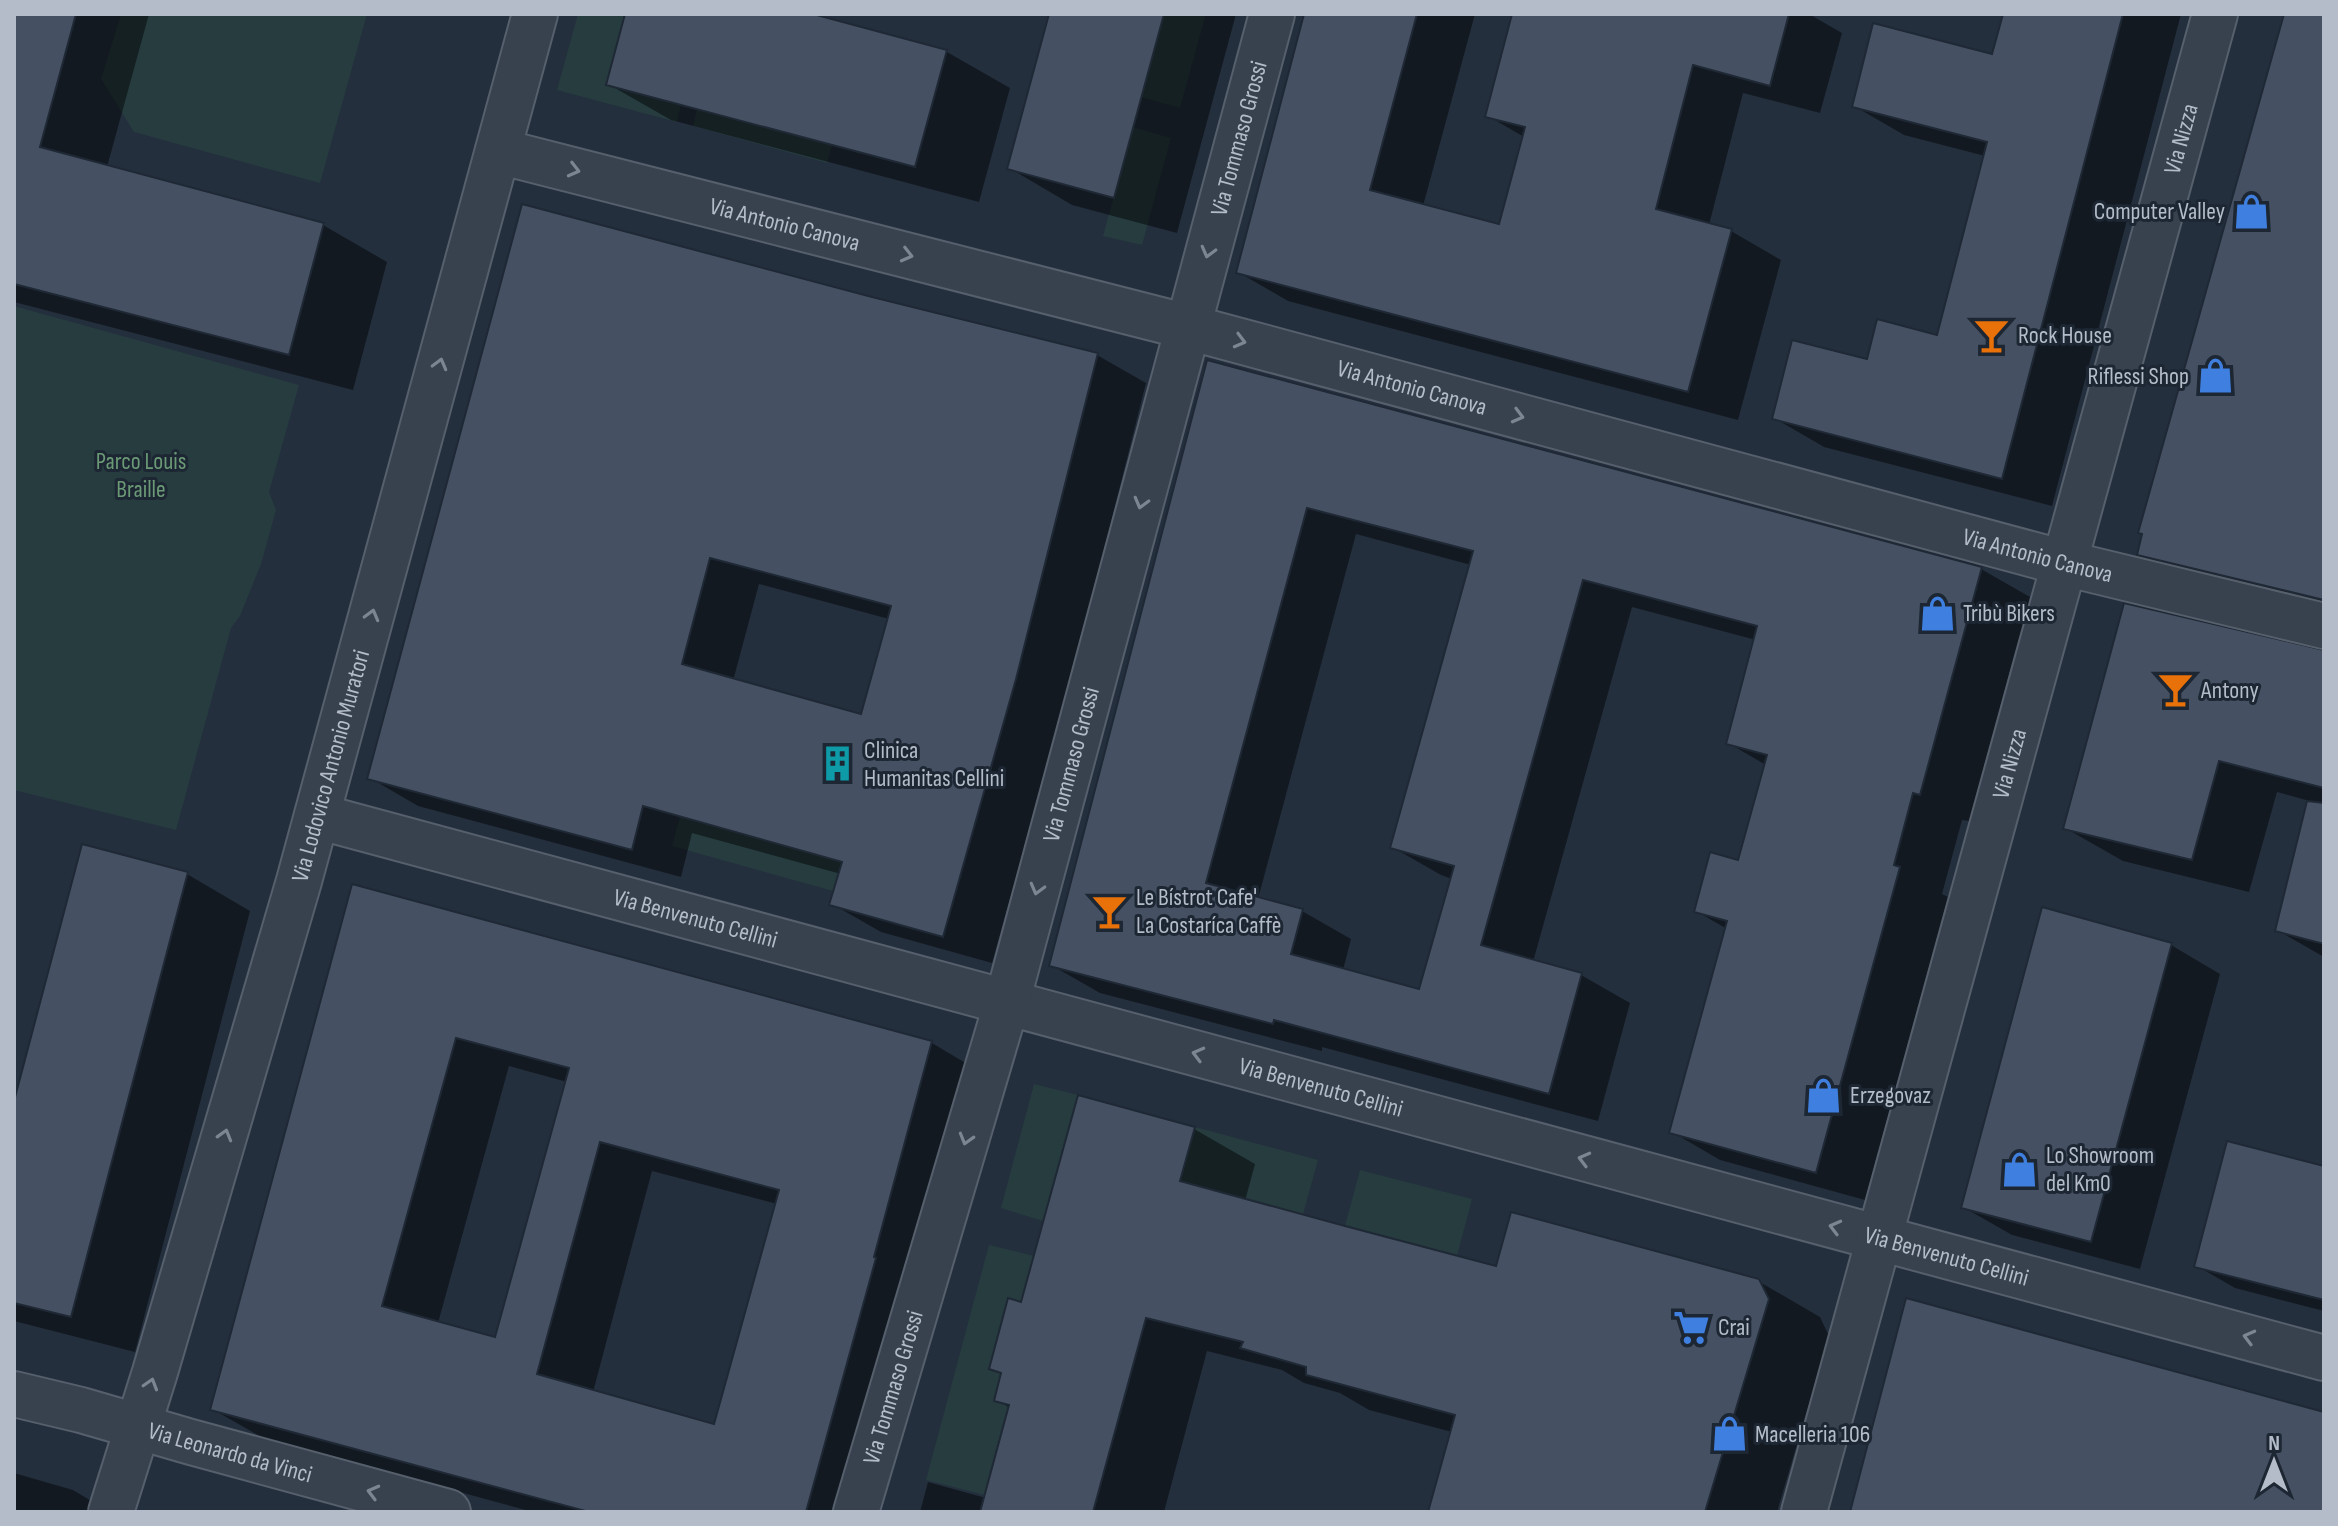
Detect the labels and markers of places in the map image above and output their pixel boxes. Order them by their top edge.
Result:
shop icon: Computer Valley [2232,192,2270,230]
place label: Computer Valley [2094,197,2225,226]
bar icon: Rock House [1973,316,2011,354]
place label: Rock House [2018,321,2112,350]
shop icon: Riflessi Shop [2196,357,2234,395]
place label: Riflessi Shop [2088,362,2189,391]
shop icon: Tribù Bikers [1918,594,1956,632]
place label: Tribù Bikers [1963,599,2055,628]
bar icon: Antony [2156,671,2194,709]
place label: Antony [2200,676,2259,705]
place label: Clinica Humanitas Cellini [864,736,1004,793]
building icon: Clinica Humanitas Cellini [819,745,857,783]
place label: Le Bístrot Cafe' La Costaríca Caffè [1136,883,1281,940]
bar icon: Le Bístrot Cafe' La Costaríca Caffè [1091,892,1129,930]
shop icon: Erzegovaz [1805,1076,1843,1114]
place label: Erzegovaz [1850,1081,1931,1110]
place label: Lo Showroom del Km0 [2046,1141,2154,1198]
shop icon: Lo Showroom del Km0 [2001,1150,2039,1188]
supermarket icon: Crai [1673,1308,1711,1346]
place label: Crai [1718,1313,1750,1342]
shop icon: Macelleria 106 [1710,1415,1748,1453]
place label: Macelleria 106 [1755,1420,1870,1449]

